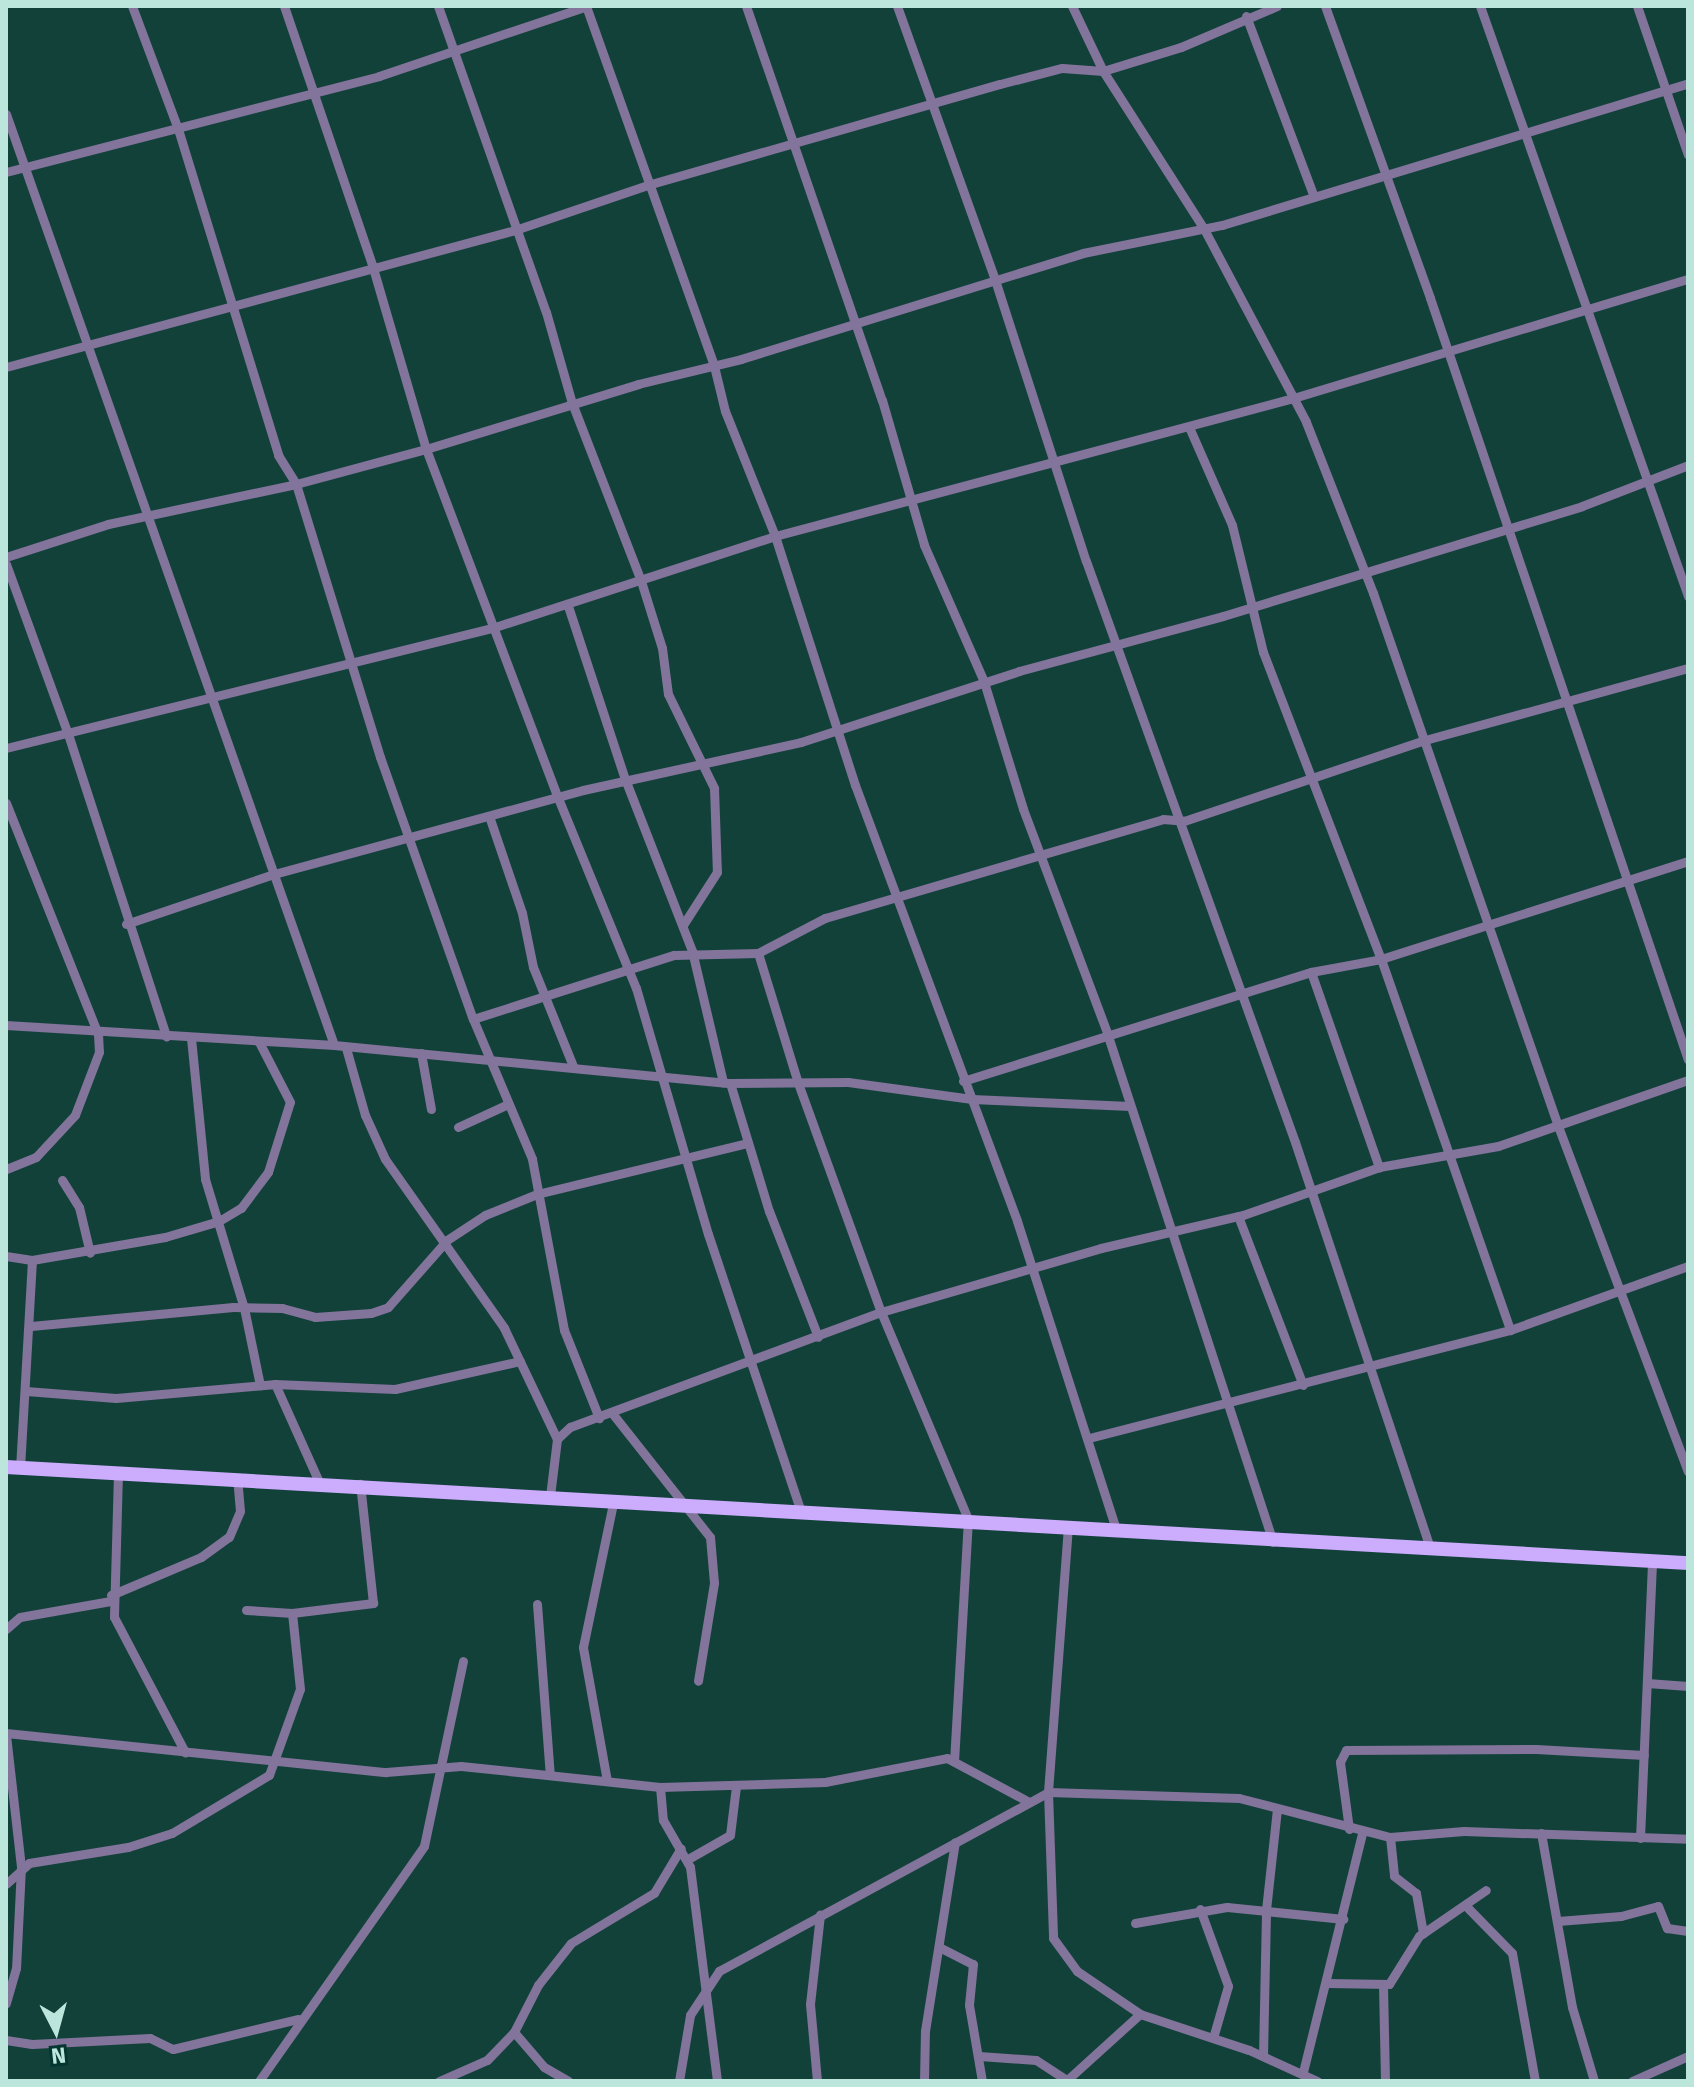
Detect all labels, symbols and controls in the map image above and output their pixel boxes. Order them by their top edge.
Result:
north arrow [16,1991,96,2071]
text: N [50,2041,67,2070]

